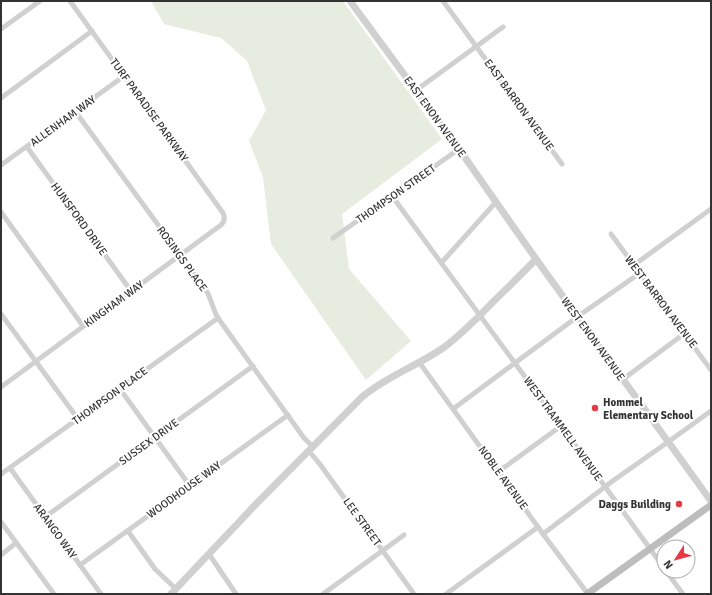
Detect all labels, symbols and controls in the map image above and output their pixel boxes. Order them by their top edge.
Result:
street label: TURF PARADISE PARKWAY [107,56,191,165]
street label: EAST BARRON AVENUE [481,57,557,153]
street label: EAST ENON AVENUE [401,74,469,160]
street label: ALLENHAM WAY [28,93,99,149]
street label: THOMPSON STREET [354,161,439,226]
street label: HUNSFORD DRIVE [48,180,110,258]
street label: ROSINGS PLACE [154,224,210,294]
street label: WEST BARRON AVENUE [622,253,700,351]
street label: KINGHAM WAY [82,278,147,330]
street label: WEST ENON AVENUE [558,295,628,383]
street label: THOMPSON PLACE [70,364,150,428]
street label: WEST TRAMMELL AVENUE [521,374,605,484]
place label: Hommel Elementary School [603,396,694,422]
marker: Hommel Elementary School [590,403,600,413]
street label: SUSSEX DRIVE [117,416,181,468]
street label: NOBLE AVENUE [476,444,530,512]
street label: WOODHOUSE WAY [144,458,224,521]
street label: LEE STREET [340,495,384,549]
place label: Daggs Building [599,498,671,511]
marker: Daggs Building [674,499,684,509]
street label: ARANGO WAY [31,501,80,561]
north arrow [656,539,696,579]
text: N [661,558,676,572]

